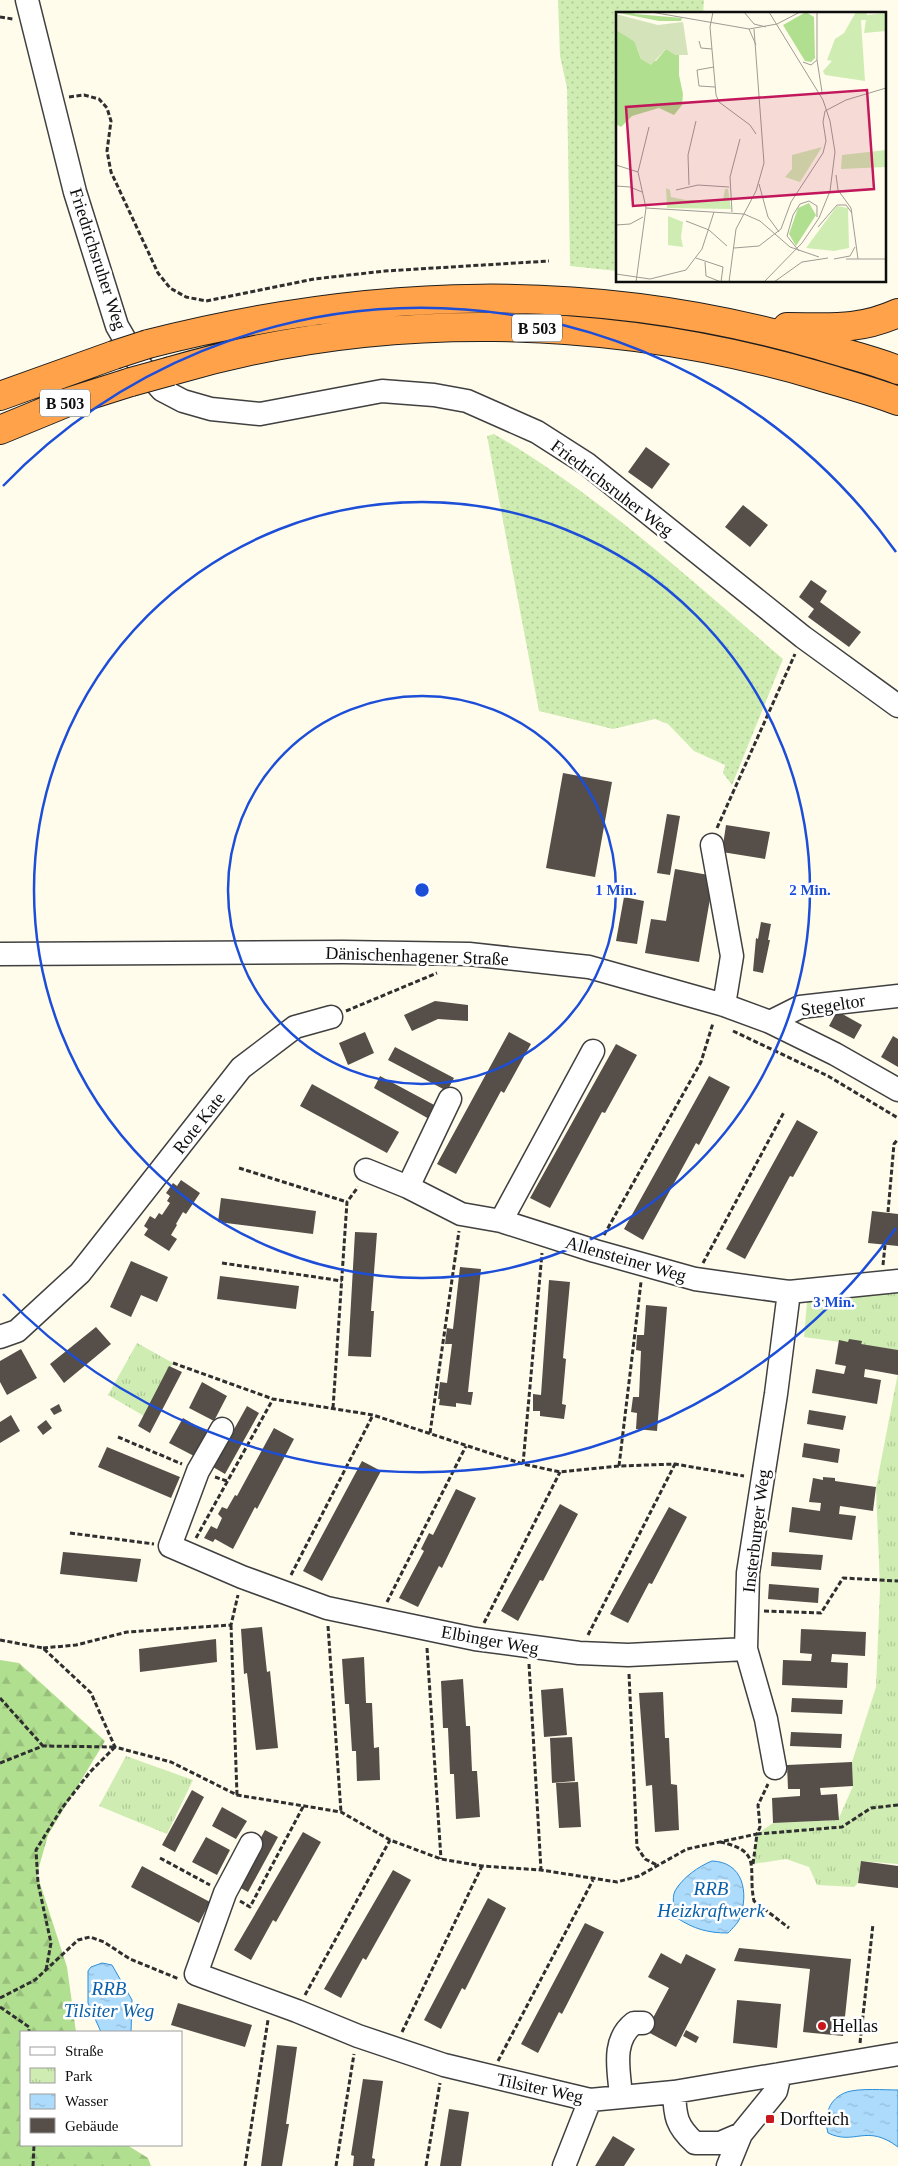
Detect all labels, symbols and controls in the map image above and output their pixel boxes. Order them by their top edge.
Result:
inset map [616,12,886,282]
street label: Friedrichsruher Weg [66,186,130,332]
road number: B 503 [512,314,562,342]
road number: B 503 [40,389,90,416]
street label: Friedrichsruher Weg [547,436,677,540]
centre of rings [413,881,431,899]
text: 1 Min. [595,882,637,898]
text: 2 Min. [789,882,831,898]
street label: Dänischenhagener Straße [325,943,509,969]
street label: Stegeltor [799,990,867,1020]
street label: Rote Kate [169,1088,229,1158]
street label: Allensteiner Weg [563,1232,689,1286]
text: 3 Min. [813,1294,855,1310]
street label: Insterburger Weg [738,1468,774,1594]
street label: Elbinger Weg [440,1622,540,1658]
water label: RRB Heizkraftwerk [656,1878,765,1921]
water label: RRB Tilsiter Weg [64,1978,154,2021]
place label: Hellas [832,2016,878,2036]
marker: Hellas [816,2020,828,2032]
legend [20,2031,182,2146]
text: Straße [65,2043,104,2059]
text: Park [65,2068,93,2084]
street label: Tilsiter Weg [495,2069,585,2107]
text: Wasser [65,2093,108,2109]
place label: Dorfteich [780,2109,849,2129]
marker: Dorfteich [764,2113,776,2125]
text: Gebäude [65,2118,119,2134]

